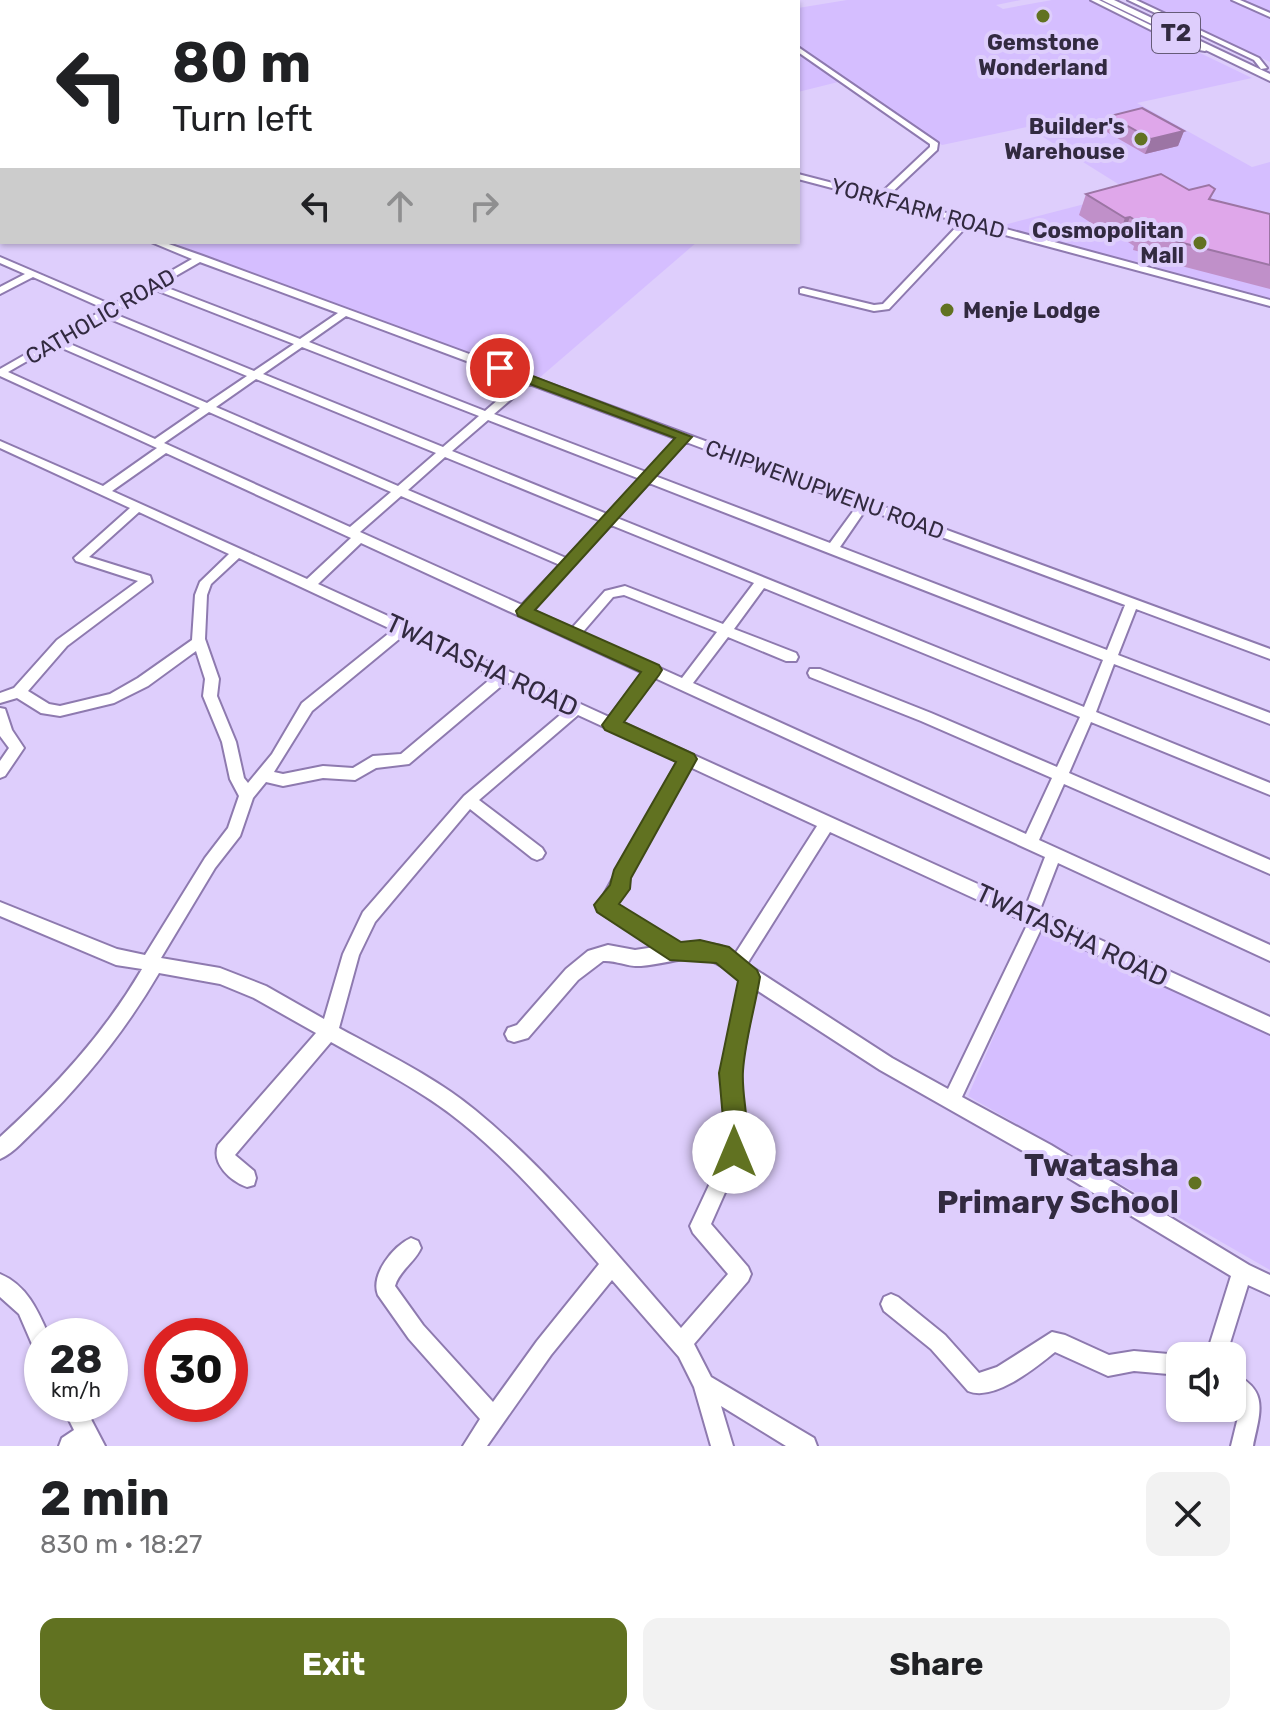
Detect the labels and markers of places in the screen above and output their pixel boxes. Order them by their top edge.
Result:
marker: Gemstone Wonderland [1034,7,1052,25]
place label: Gemstone Wonderland [978,29,1108,81]
place label: Builder's Warehouse [1004,113,1125,165]
marker: Builder's Warehouse [1132,130,1150,148]
place label: Cosmopolitan Mall [1032,217,1184,269]
marker: Cosmopolitan Mall [1191,234,1209,252]
place label: Menje Lodge [963,297,1100,324]
marker: Menje Lodge [938,301,956,319]
pin [466,334,534,402]
place label: Twatasha Primary School [937,1146,1179,1221]
marker: Twatasha Primary School [1186,1174,1204,1192]

